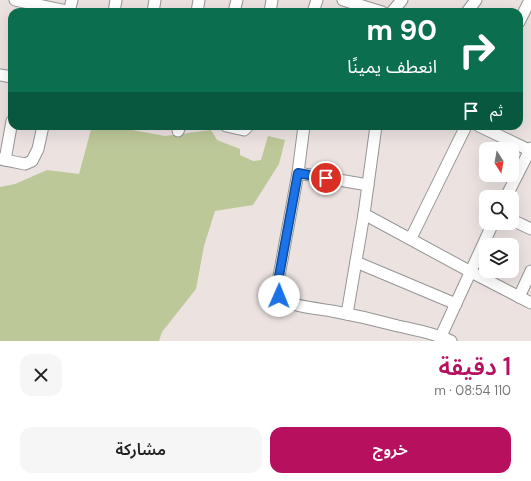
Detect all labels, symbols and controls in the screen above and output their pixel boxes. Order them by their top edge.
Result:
text: 90 m [367,12,437,49]
icon: right [451,24,503,76]
text: انعطف يمينًا [347,55,437,79]
icon: arrive [460,100,482,122]
text: ثم [490,101,503,121]
north arrow [479,142,519,182]
map controls [479,142,519,278]
pin [309,161,343,195]
icon: arrive [315,167,337,189]
button: search [479,190,519,230]
button: layers [479,238,519,278]
position arrow [258,275,300,317]
text: 1 دقيقة [439,351,511,382]
button: close [20,354,62,396]
text: 110 m · 08:54 [434,382,511,399]
button: مشاركة [20,427,262,473]
button: خروج [270,427,511,473]

